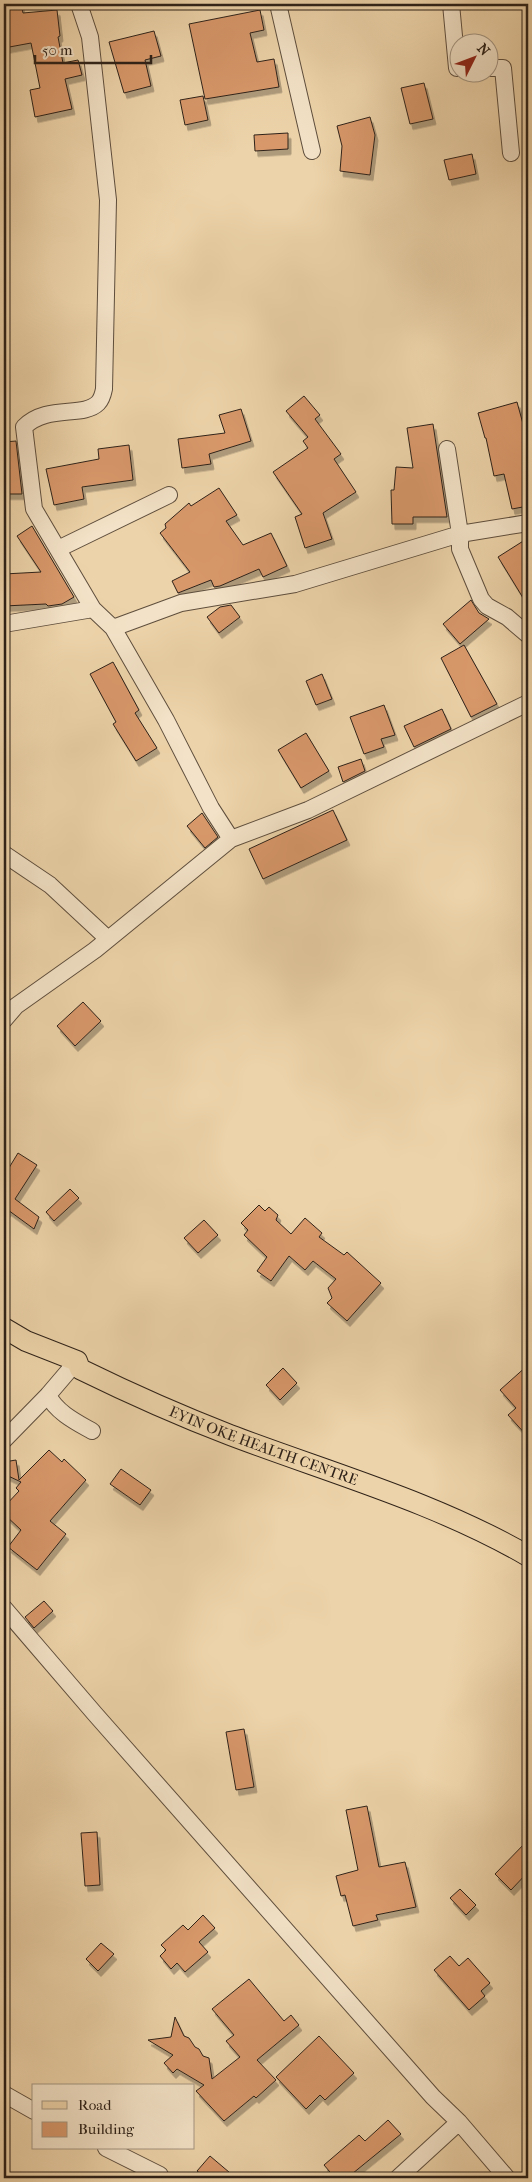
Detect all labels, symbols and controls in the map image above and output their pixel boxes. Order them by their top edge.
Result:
scale bar [35,32,151,64]
north arrow [450,32,500,82]
text: N [473,40,493,60]
text: 50 m [42,41,73,59]
street label: EYIN OKE HEALTH CENTRE [166,1402,360,1489]
legend [32,2084,195,2150]
text: Road [78,2096,112,2114]
text: Building [78,2120,135,2138]

